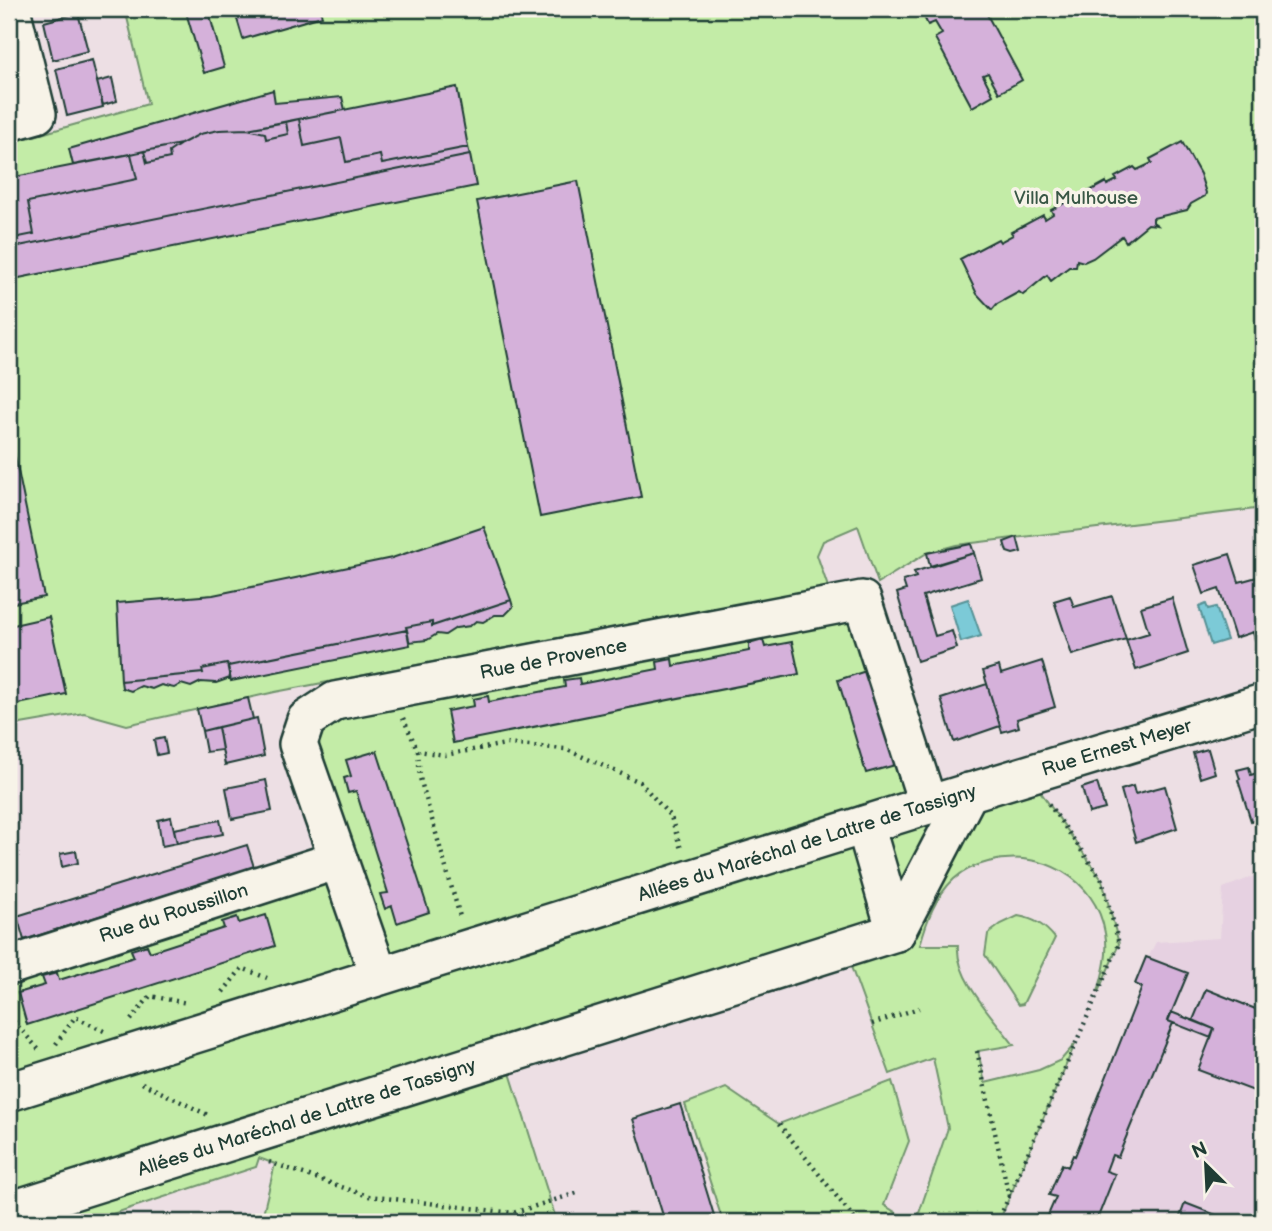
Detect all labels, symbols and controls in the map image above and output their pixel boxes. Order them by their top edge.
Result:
park label: Villa Mulhouse [1014,187,1138,210]
street label: Rue de Provence [478,634,629,685]
street label: Rue Ernest Meyer [1039,714,1195,781]
street label: Allées du Maréchal de Lattre de Tassigny [635,779,979,906]
street label: Rue du Roussillon [96,878,251,948]
street label: Allées du Maréchal de Lattre de Tassigny [135,1053,479,1181]
north arrow [1170,1130,1240,1200]
text: N [1188,1137,1211,1164]

